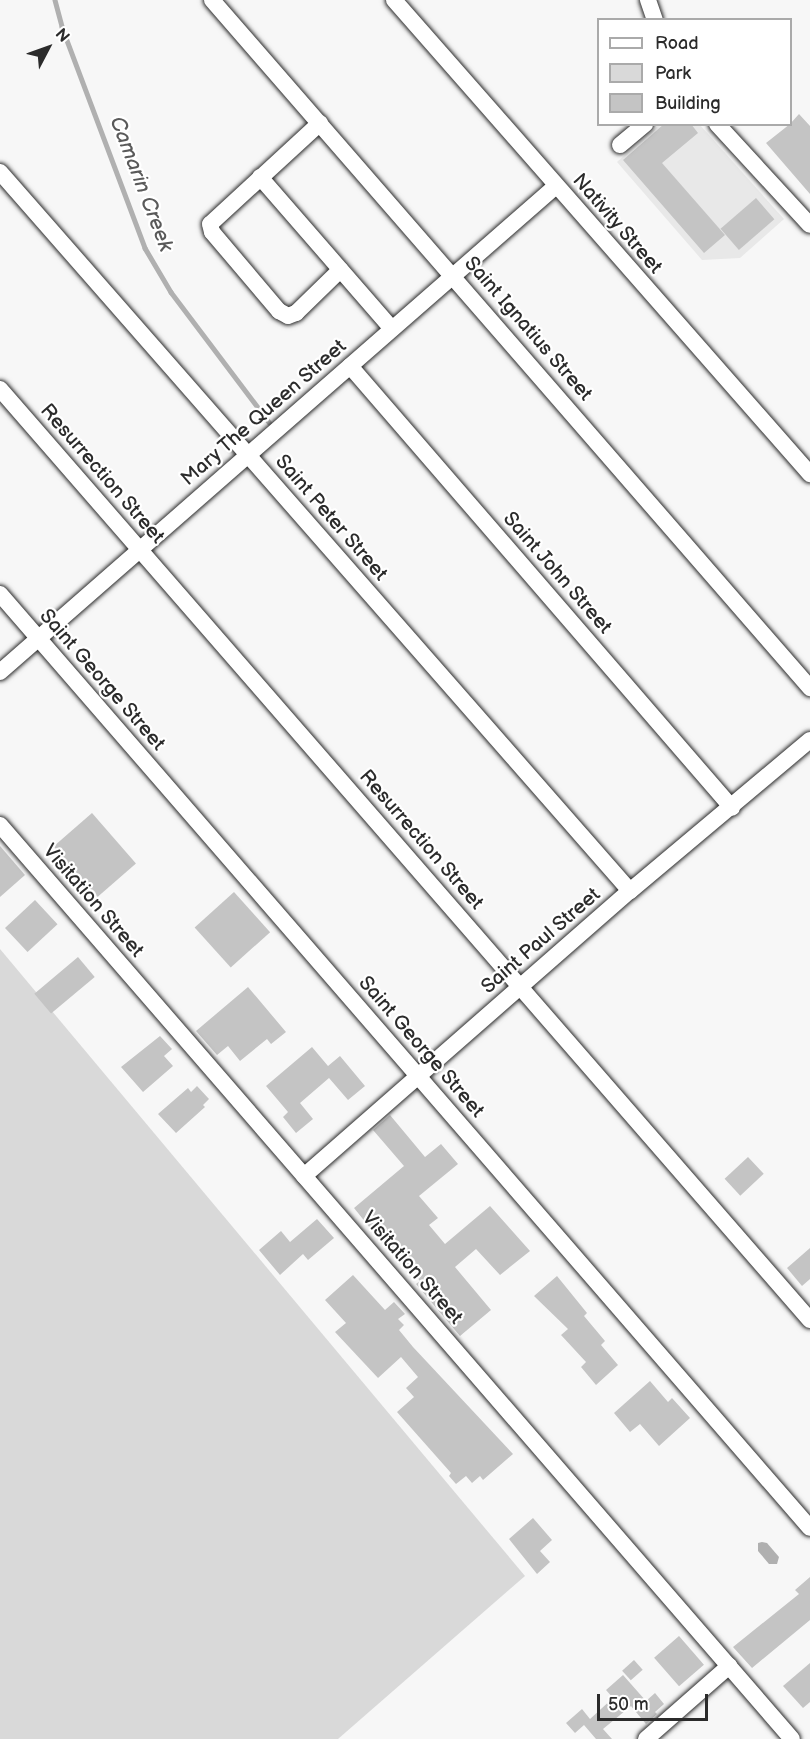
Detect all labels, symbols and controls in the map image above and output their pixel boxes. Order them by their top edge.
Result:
north arrow [18,18,78,78]
legend [597,18,792,126]
text: N [51,25,73,47]
text: Road [655,33,699,54]
text: Park [655,63,691,84]
text: Building [655,93,721,114]
water label: Camarin Creek [104,113,178,255]
street label: Nativity Street [567,168,667,280]
street label: Saint Ignatius Street [459,252,597,406]
street label: Mary The Queen Street [176,334,352,492]
street label: Resurrection Street [35,399,169,549]
street label: Saint Peter Street [270,450,392,586]
street label: Saint John Street [497,507,617,639]
street label: Saint George Street [34,604,170,756]
street label: Resurrection Street [354,765,488,915]
street label: Visitation Street [37,839,149,963]
street label: Saint Paul Street [477,883,605,999]
street label: Saint George Street [353,971,489,1123]
street label: Visitation Street [356,1206,468,1330]
scale bar [600,1682,711,1720]
text: 50 m [608,1694,649,1715]

